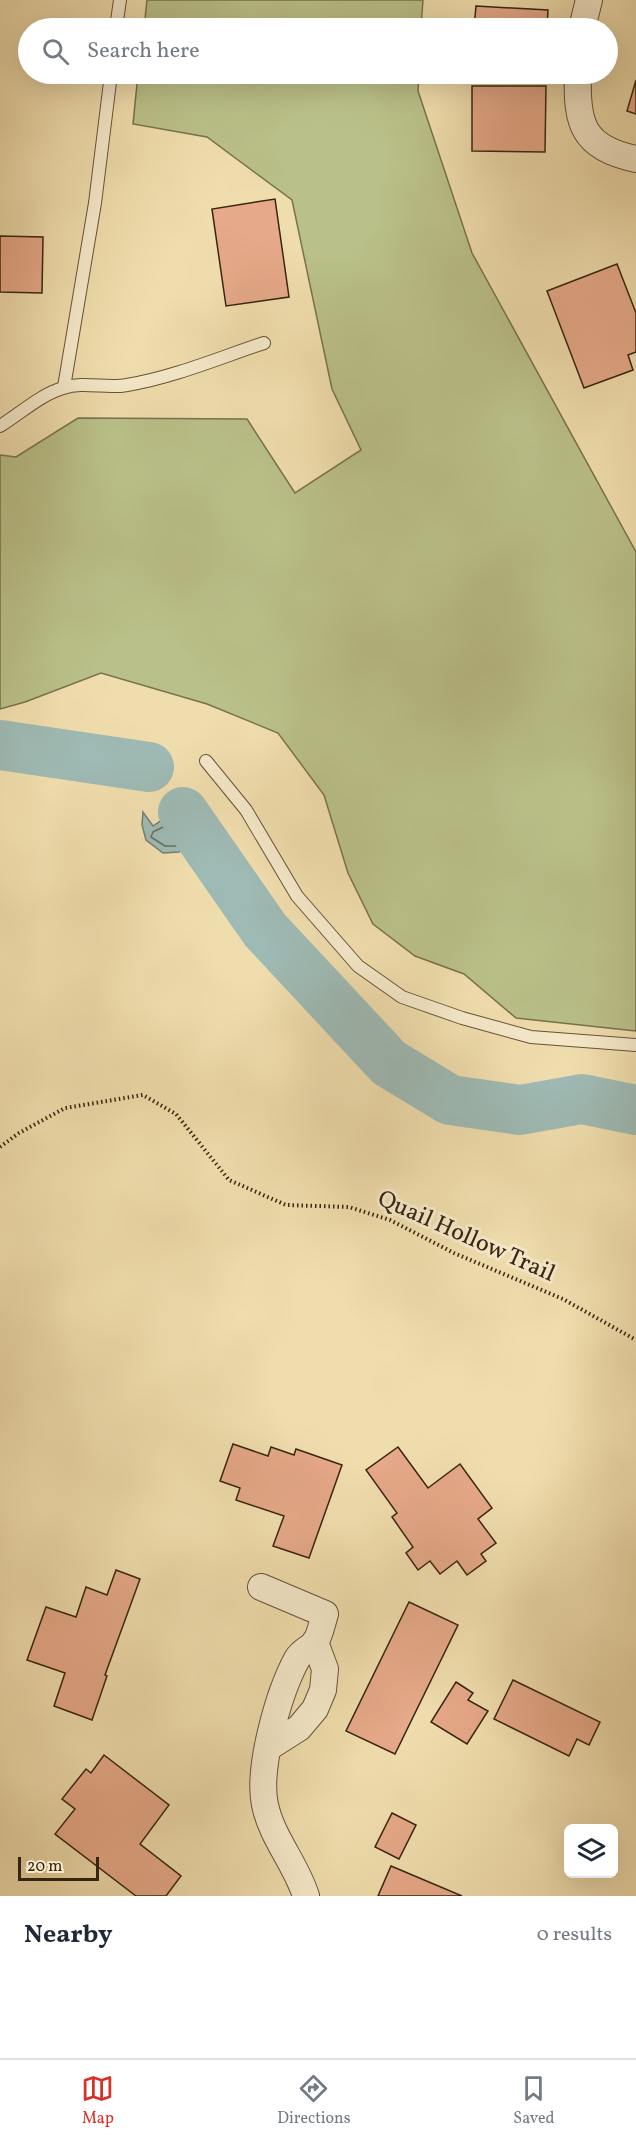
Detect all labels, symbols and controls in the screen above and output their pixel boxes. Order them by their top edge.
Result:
search box [18,18,618,84]
icon: search [39,35,72,68]
text: Search here [87,36,200,67]
street label: Quail Hollow Trail [372,1183,560,1291]
map controls [564,1824,618,1878]
button: layers [564,1824,618,1878]
scale bar [18,1854,99,1882]
text: 20 m [27,1856,62,1878]
text: Nearby [24,1917,113,1953]
text: 0 results [537,1921,612,1949]
tab: Map [81,2072,114,2130]
tab: Directions [277,2072,351,2130]
tab: Saved [513,2072,555,2130]

